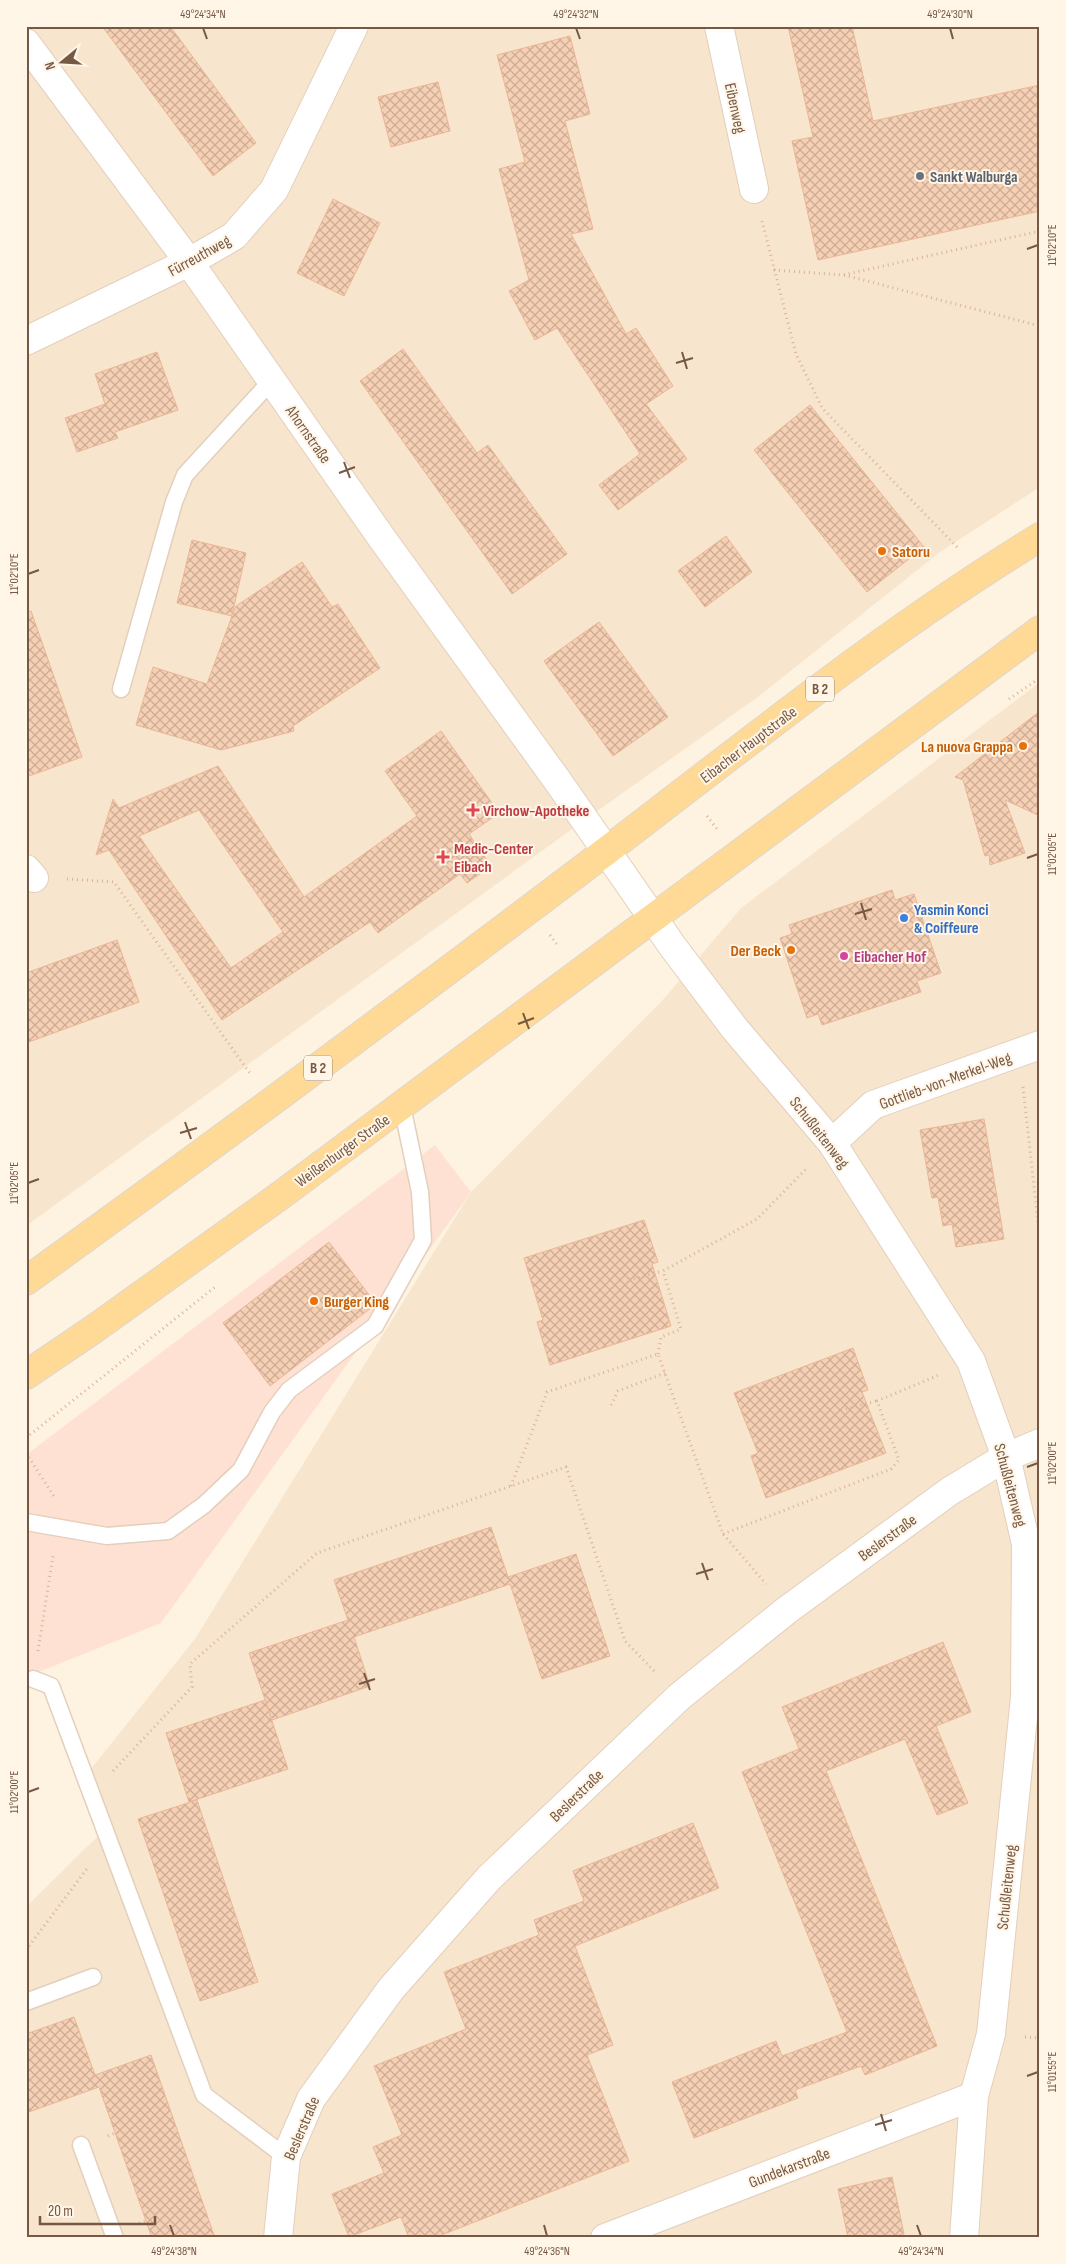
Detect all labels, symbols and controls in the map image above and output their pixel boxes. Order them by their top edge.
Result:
text: 49°24'34"N [180,7,226,22]
text: 49°24'32"N [553,7,599,22]
text: 49°24'30"N [927,7,973,22]
north arrow [38,38,88,88]
text: N [41,60,59,72]
street label: Eibenweg [720,81,749,135]
place label: Sankt Walburga [930,168,1018,187]
marker: Sankt Walburga [914,170,926,182]
text: 11°02'10"E [1045,224,1060,266]
street label: Fürreuthweg [165,231,234,281]
street label: Ahornstraße [280,401,335,467]
place label: Satoru [892,543,930,562]
marker: Satoru [876,545,888,557]
text: 11°02'10"E [7,553,22,595]
road number: B 2 [806,676,834,702]
street label: Eibacher Hauptstraße [697,703,801,788]
place label: La nuova Grappa [921,738,1013,757]
marker: La nuova Grappa [1017,740,1029,752]
place label: Virchow-Apotheke [483,802,589,821]
marker: Virchow-Apotheke [467,804,479,816]
text: 11°02'05"E [1045,833,1060,875]
place label: Medic-Center Eibach [454,840,533,877]
marker: Medic-Center Eibach [436,850,450,864]
place label: Yasmin Konci & Coiffeure [914,901,988,938]
marker: Yasmin Konci & Coiffeure [898,912,910,924]
place label: Der Beck [730,942,781,961]
marker: Der Beck [785,944,797,956]
place label: Eibacher Hof [854,948,927,967]
marker: Eibacher Hof [838,950,850,962]
street label: Gottlieb-von-Merkel-Weg [877,1049,1014,1114]
road number: B 2 [304,1056,332,1080]
street label: Schußleitenweg [785,1093,853,1173]
street label: Weißenburger Straße [292,1111,394,1192]
text: 11°02'05"E [7,1162,22,1204]
place label: Burger King [324,1293,389,1312]
marker: Burger King [308,1295,320,1307]
street label: Schußleitenweg [989,1442,1030,1529]
text: 11°02'00"E [1045,1442,1060,1484]
street label: Beslerstraße [855,1511,921,1566]
street label: Beslerstraße [546,1766,608,1826]
text: 11°02'00"E [7,1771,22,1813]
street label: Schußleitenweg [994,1844,1021,1931]
text: 11°01'55"E [1045,2052,1060,2092]
street label: Beslerstraße [280,2094,324,2163]
street label: Gundekarstraße [746,2144,833,2193]
scale bar [40,2194,155,2226]
text: 20 m [48,2202,73,2221]
text: 49°24'38"N [151,2244,197,2259]
text: 49°24'36"N [524,2244,570,2259]
text: 49°24'34"N [898,2244,944,2259]

